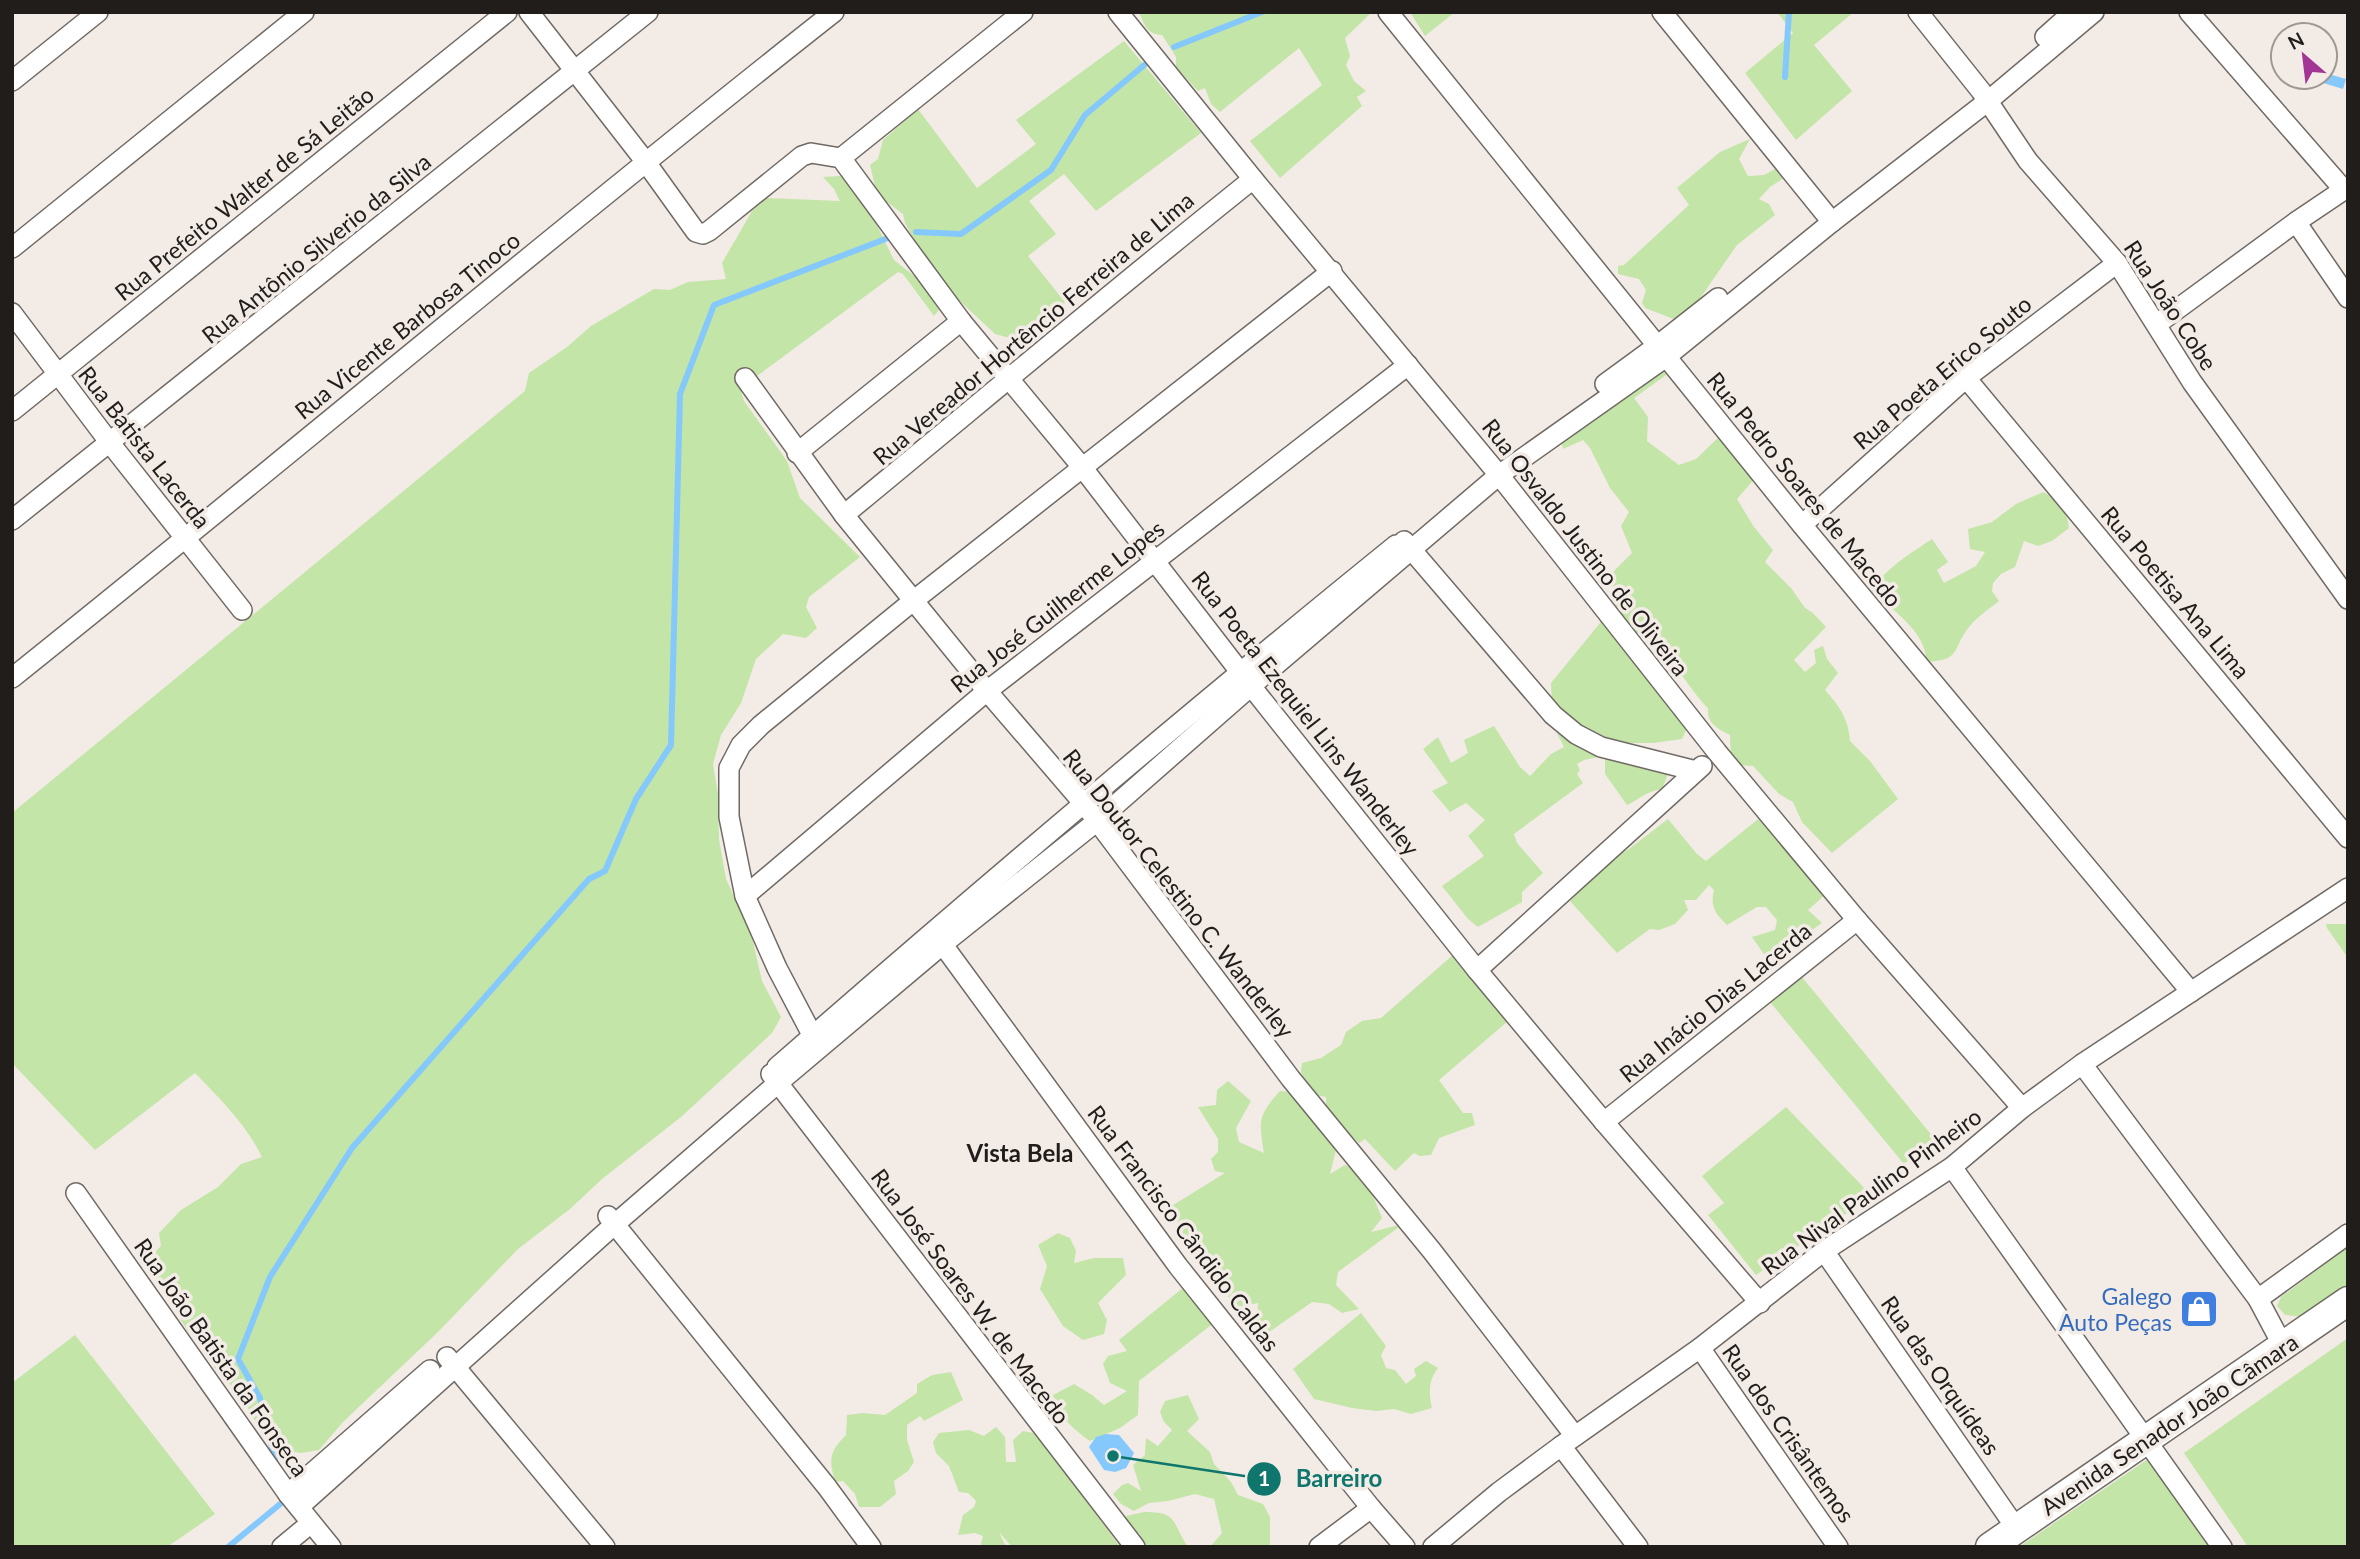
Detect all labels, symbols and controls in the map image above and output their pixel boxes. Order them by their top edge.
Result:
north arrow [2269,21,2339,91]
text: N [2284,27,2308,54]
street label: Rua Prefeito Walter de Sá Leitão [109,80,379,306]
street label: Rua Antônio Silverio da Silva [196,147,436,349]
street label: Rua Vereador Hortêncio Ferreira de Lima [867,186,1199,470]
street label: Rua Vicente Barbosa Tinoco [289,225,525,425]
street label: Rua João Cobe [2119,235,2223,375]
street label: Rua Poeta Erico Souto [1847,289,2037,455]
street label: Rua Batista Lacerda [73,360,217,534]
street label: Rua Pedro Soares de Macedo [1702,366,1908,612]
street label: Rua Osvaldo Justino de Oliveira [1477,413,1695,681]
street label: Rua Poetisa Ana Lima [2096,500,2256,684]
street label: Rua José Guilherme Lopes [945,514,1169,698]
street label: Rua Poeta Ezequiel Lins Wanderley [1186,565,1426,861]
street label: Rua Doutor Celestino C. Wanderley [1058,743,1301,1043]
street label: Rua Inácio Dias Lacerda [1614,916,1816,1088]
street label: Rua Francisco Cândido Caldas [1082,1099,1286,1357]
street label: Rua Nival Paulino Pinheiro [1755,1102,1987,1280]
district label: Vista Bela [966,1138,1073,1167]
street label: Rua José Soares W. de Macedo [866,1163,1076,1429]
street label: Rua João Batista da Fonseca [129,1232,315,1482]
place label: Galego Auto Peças [2059,1282,2172,1336]
shop icon: Galego Auto Peças [2178,1288,2220,1330]
street label: Rua das Orquídeas [1876,1290,2006,1460]
street label: Avenida Senador João Câmara [2035,1327,2303,1521]
street label: Rua dos Crisântemos [1717,1338,1861,1528]
callout: Barreiro [1247,1456,1396,1501]
text: Barreiro [1296,1463,1382,1492]
text: 1 [1258,1465,1270,1490]

